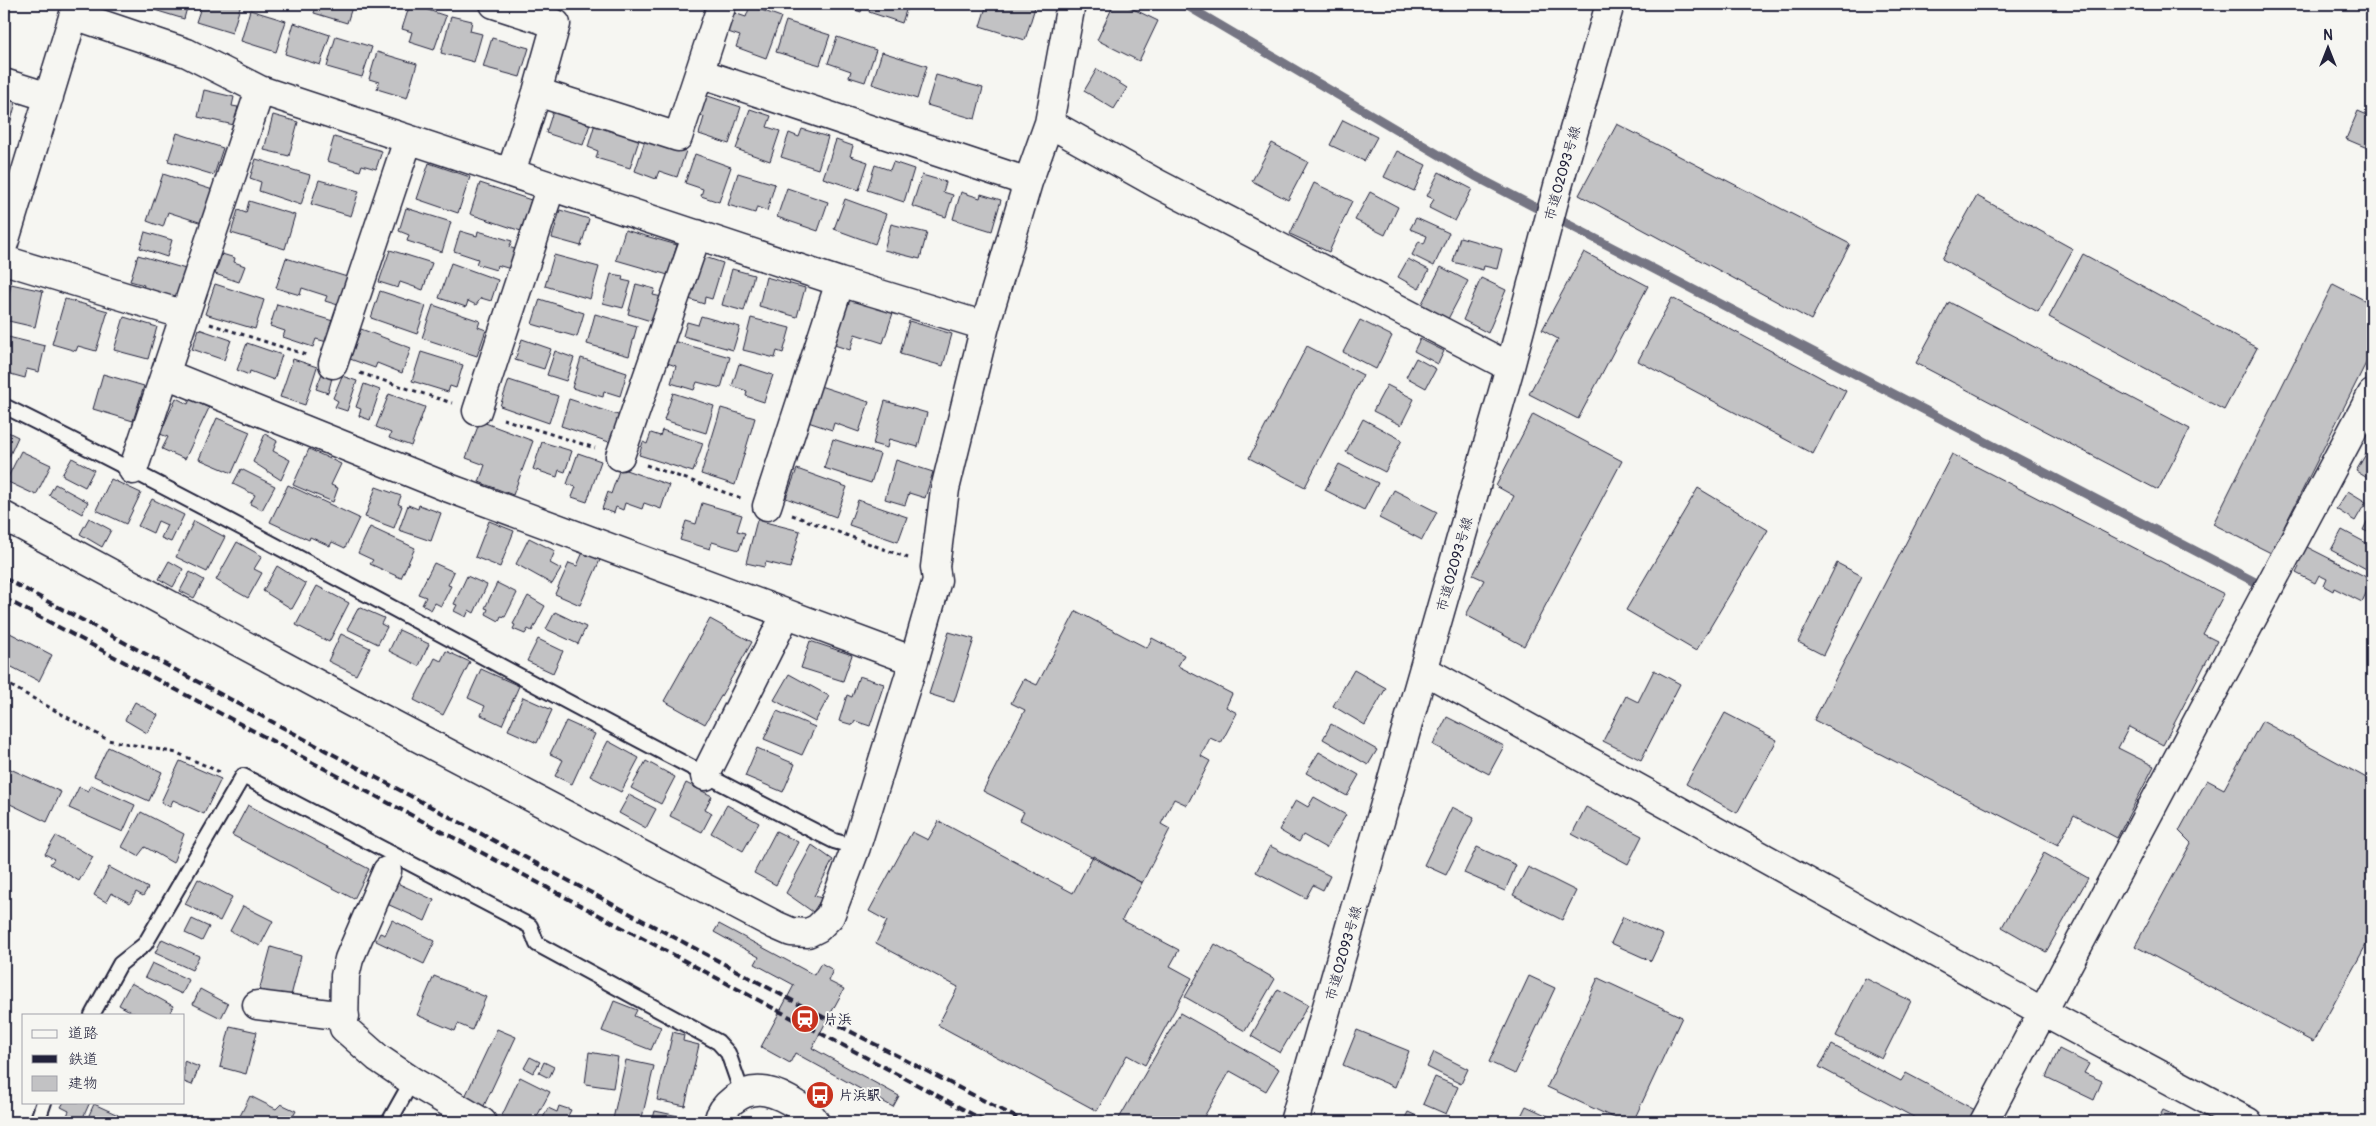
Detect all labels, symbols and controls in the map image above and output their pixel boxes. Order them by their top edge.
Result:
north arrow [2304,22,2354,72]
text: N [2323,27,2333,44]
street label: 市道02093号線 [1541,124,1584,223]
street label: 市道02093号線 [1433,515,1476,614]
street label: 市道02093号線 [1322,904,1365,1003]
station icon: 片浜 [790,1004,820,1034]
place label: 片浜 [824,1011,852,1028]
legend [22,1014,185,1104]
text: 道路 [68,1024,98,1043]
text: 鉄道 [68,1050,98,1069]
text: 建物 [68,1074,98,1093]
bus stop icon: 片浜駅 [805,1080,835,1110]
place label: 片浜駅 [839,1087,881,1104]

